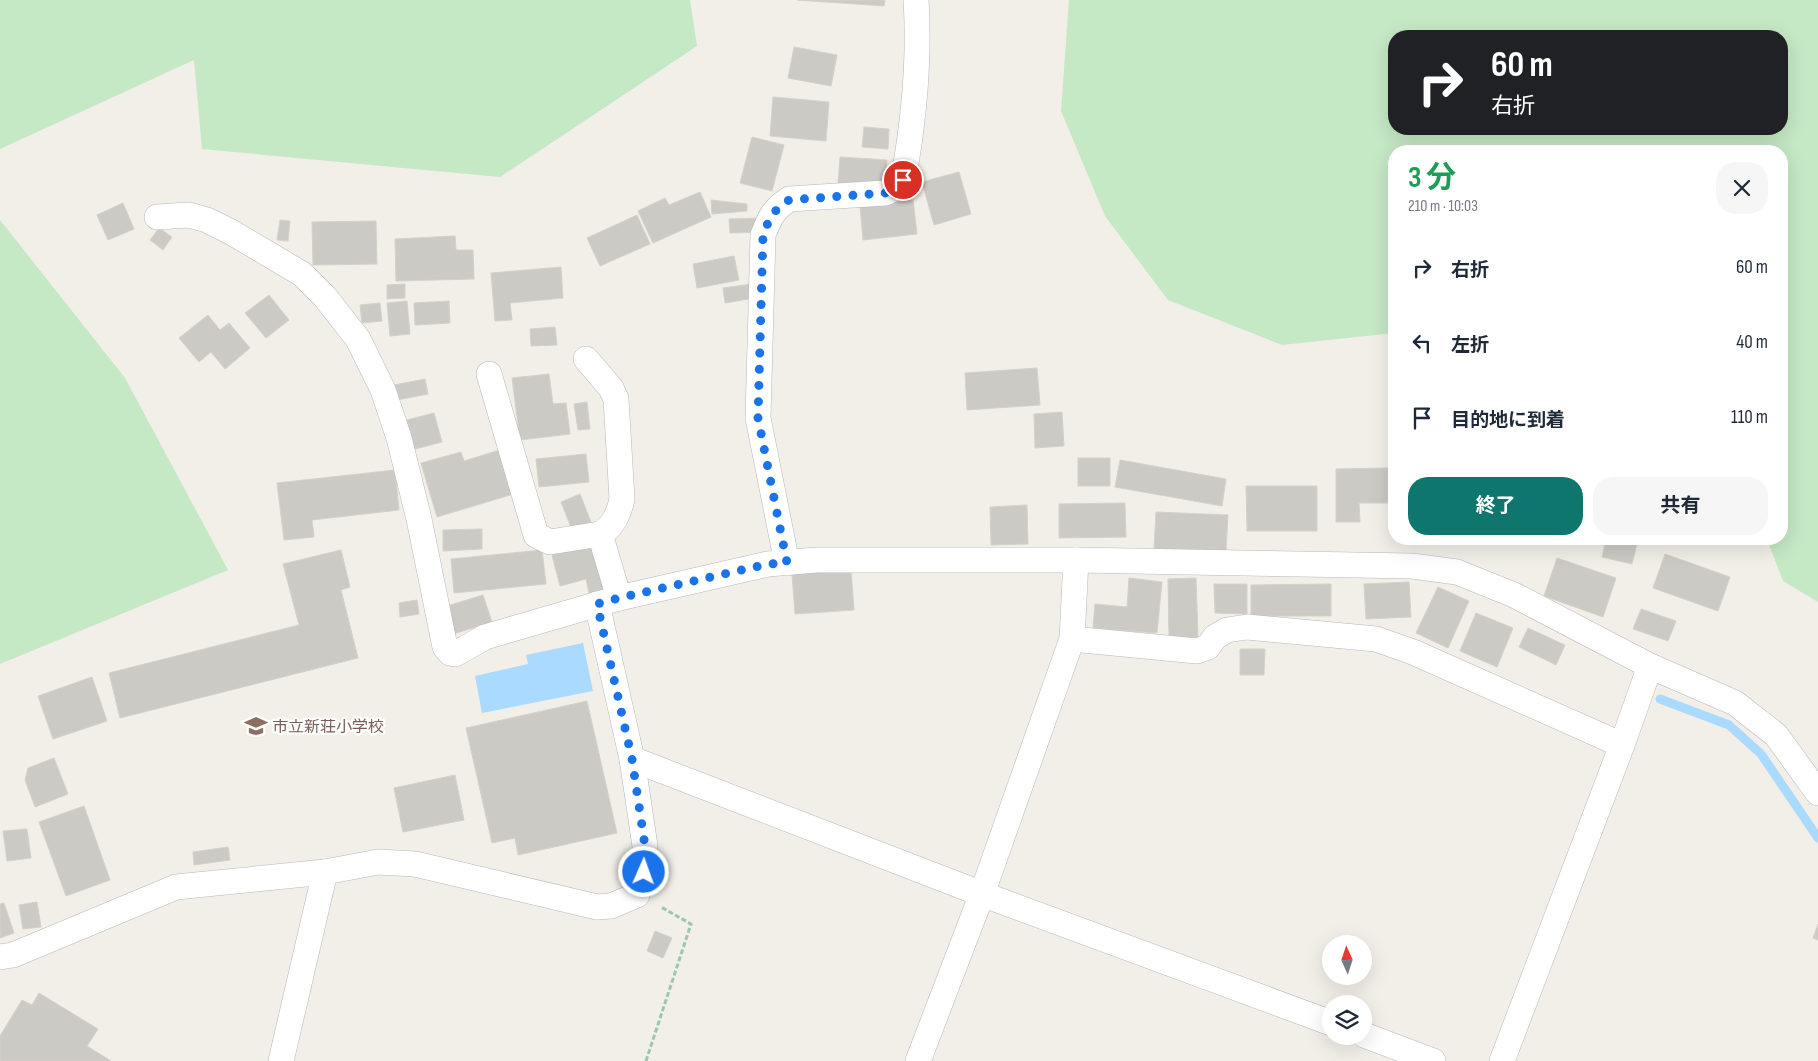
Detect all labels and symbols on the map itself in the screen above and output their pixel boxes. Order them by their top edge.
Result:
pin [882,159,924,201]
school or university icon: 市立新荘小学校 [243,713,269,739]
place label: 市立新荘小学校 [272,718,384,737]
position arrow [617,845,669,897]
north arrow [1322,935,1372,985]

